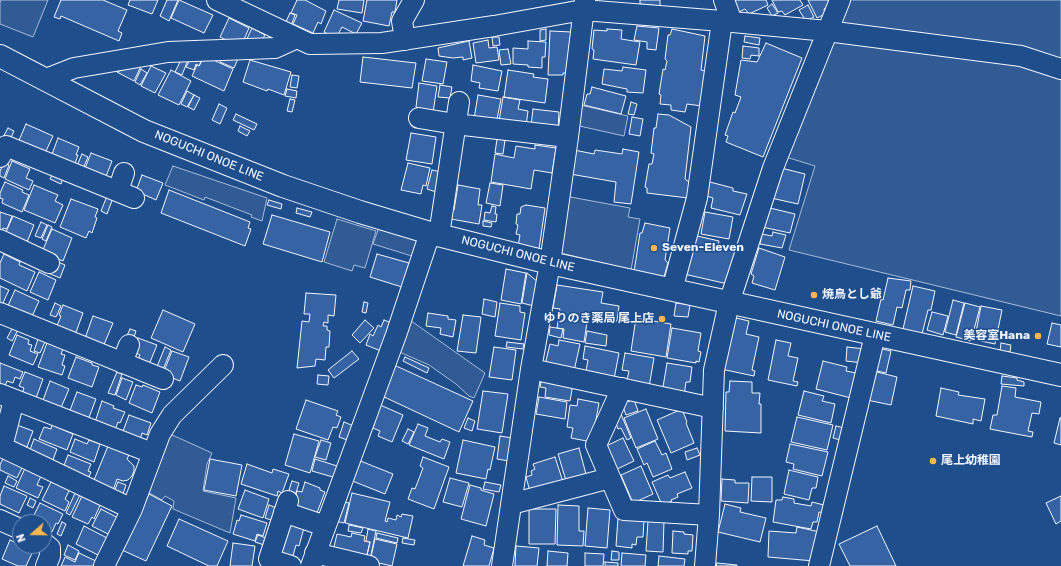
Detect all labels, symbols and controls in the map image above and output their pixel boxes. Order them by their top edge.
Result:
street label: NOGUCHI ONOE LINE [152,128,266,184]
street label: NOGUCHI ONOE LINE [460,233,576,275]
place label: Seven-Eleven [662,241,744,255]
marker: Seven-Eleven [649,243,659,253]
place label: 焼鳥とし爺 [822,288,882,302]
marker: 焼鳥とし爺 [809,290,819,300]
street label: NOGUCHI ONOE LINE [776,307,892,345]
place label: ゆりのき薬局 尾上店 [543,312,654,326]
marker: ゆりのき薬局 尾上店 [657,314,667,324]
place label: 美容室Hana [963,329,1030,343]
marker: 美容室Hana [1033,331,1043,341]
place label: 尾上幼稚園 [941,454,1001,468]
marker: 尾上幼稚園 [928,456,938,466]
north arrow [12,514,52,554]
text: N [14,532,29,544]

